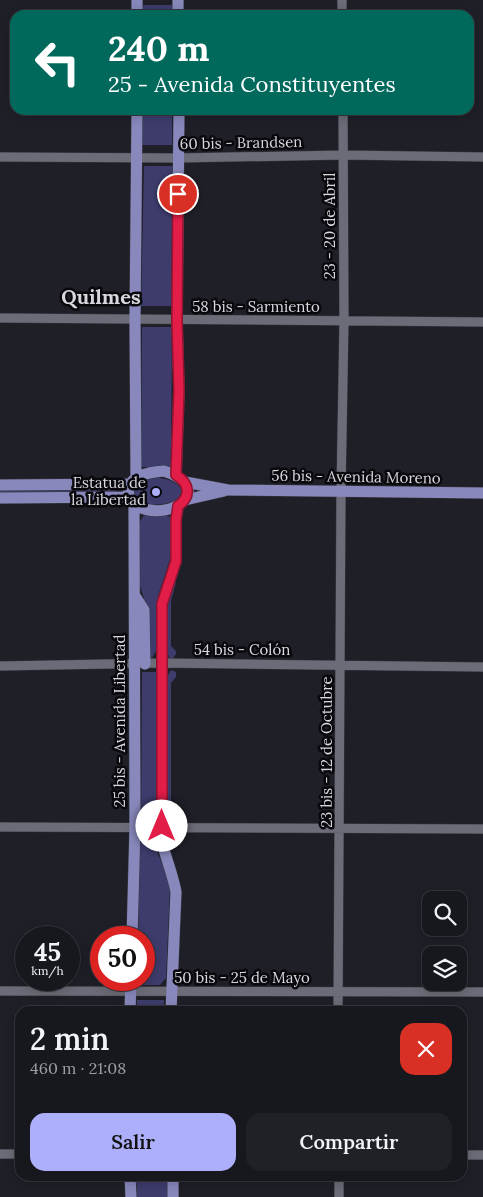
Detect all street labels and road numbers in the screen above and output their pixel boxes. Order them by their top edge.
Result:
street label: 60 bis - Brandsen [180,132,302,153]
street label: 23 - 20 de Abril [320,173,339,279]
street label: 58 bis - Sarmiento [192,297,320,316]
street label: 56 bis - Avenida Moreno [271,466,441,487]
street label: 25 bis - Avenida Libertad [110,635,129,807]
street label: 54 bis - Colón [194,640,290,659]
street label: 23 bis - 12 de Octubre [317,676,336,828]
street label: 50 bis - 25 de Mayo [174,968,310,987]

